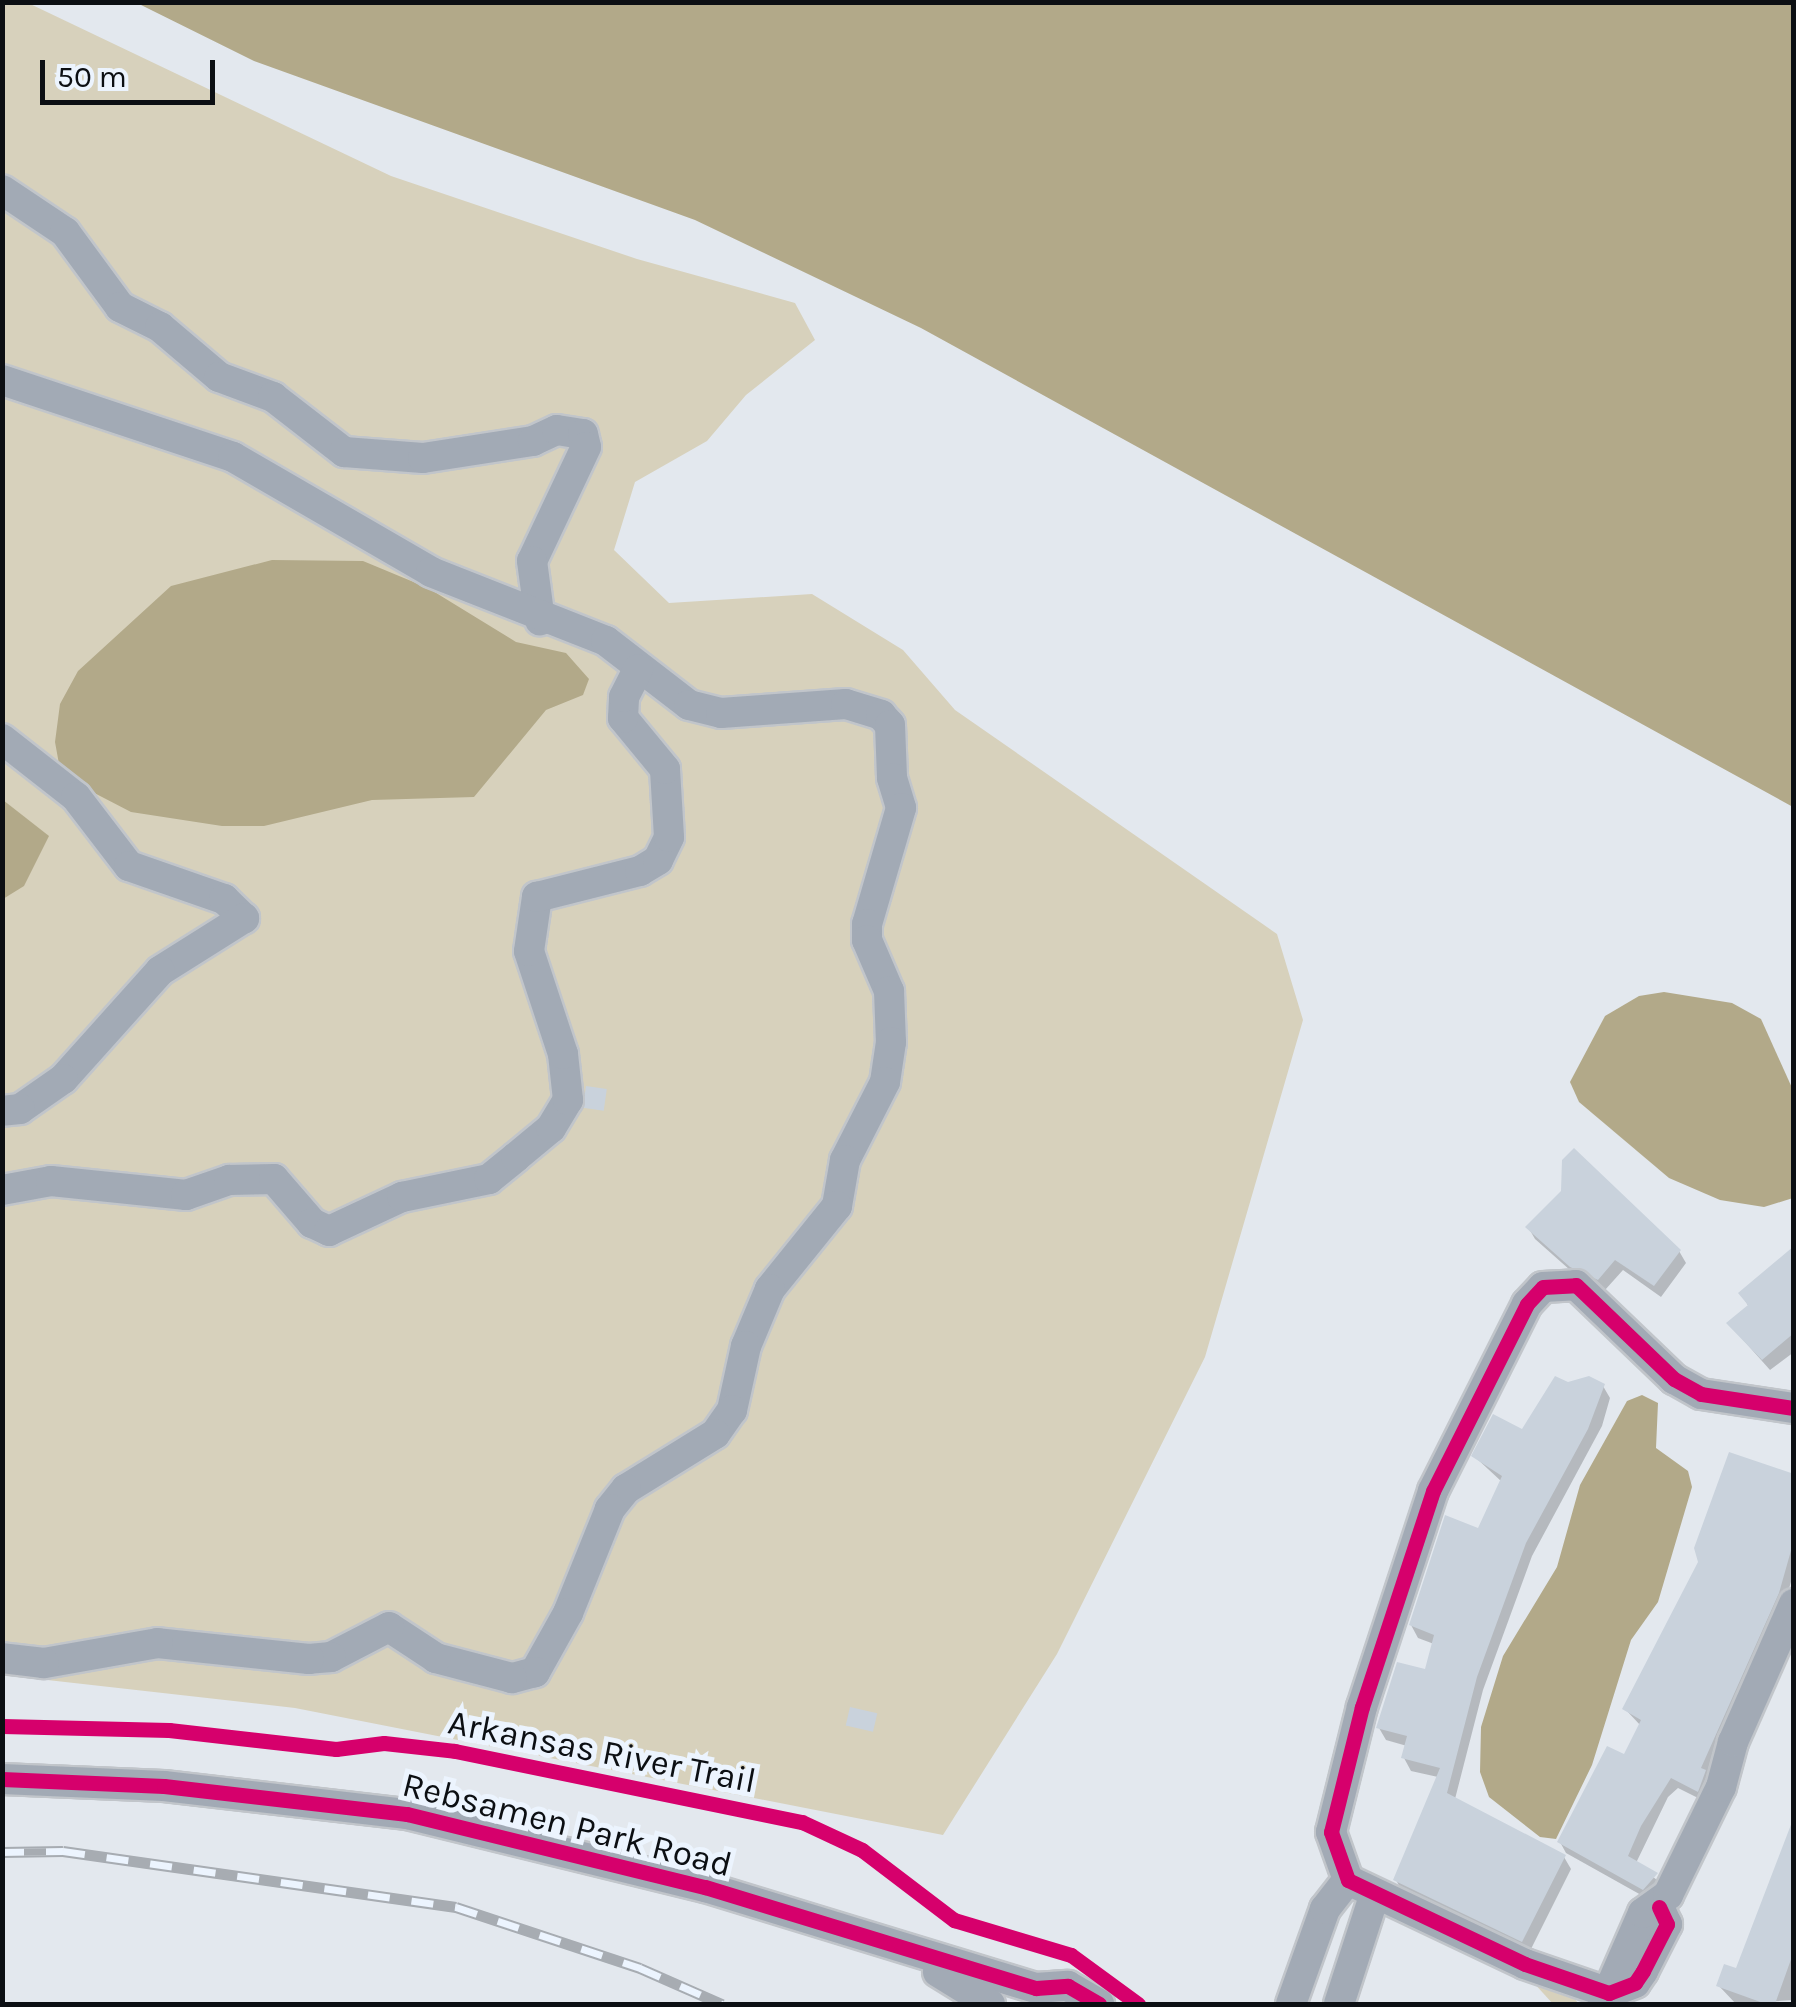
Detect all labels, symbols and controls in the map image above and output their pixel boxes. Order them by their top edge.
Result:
scale bar [45,40,220,102]
text: 50 m [57,59,127,95]
street label: Arkansas River Trail [444,1702,760,1802]
street label: Rebsamen Park Road [398,1764,736,1886]

